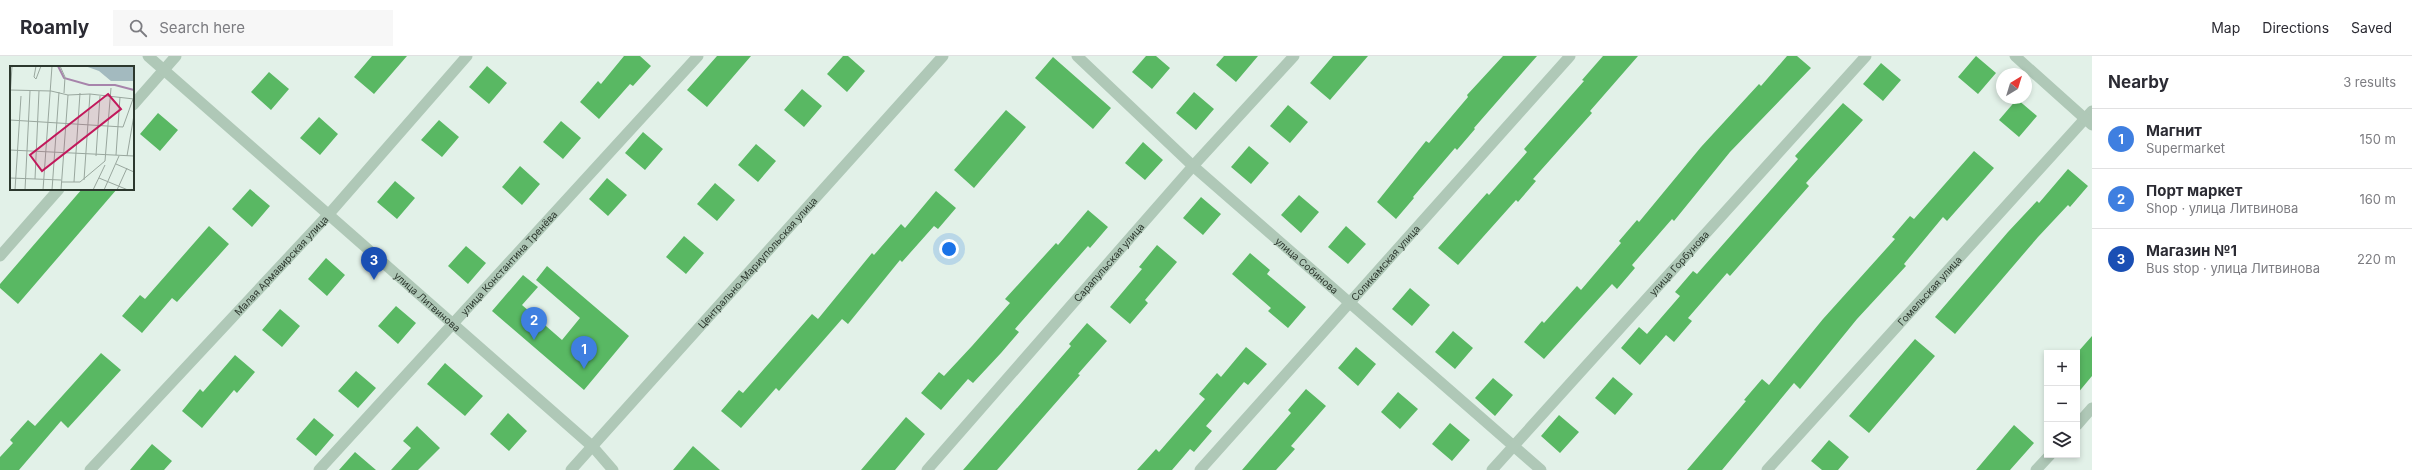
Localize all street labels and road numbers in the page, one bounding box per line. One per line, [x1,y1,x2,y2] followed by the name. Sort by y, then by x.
[695,194,820,331] street label: Центрально-Мариупольская улица
[458,208,560,317] street label: улица Константина Тренёва
[232,213,331,318] street label: Малая Армавирская улица
[1071,220,1146,304] street label: Сарапульская улица
[1348,222,1422,303] street label: Соликамская улица
[1647,228,1711,298] street label: улица Горбунова
[1273,235,1341,296] street label: улица Собинова
[1895,253,1964,328] street label: Гомельская улица
[392,269,463,334] street label: улица Литвинова

